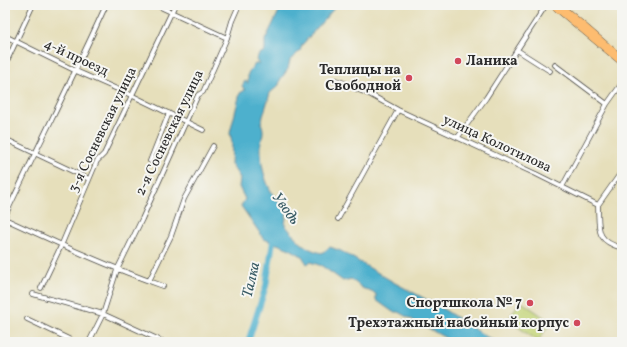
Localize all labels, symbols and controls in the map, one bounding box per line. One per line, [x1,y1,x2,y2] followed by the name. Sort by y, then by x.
[41,35,111,81] street label: 4-й проезд
[466,52,518,71] place label: Ланика
[453,56,463,66] marker: Ланика
[319,61,401,96] place label: Теплицы на Свободной
[64,64,142,196] street label: 3-я Сосневская улица
[131,67,209,199] street label: 2-я Сосневская улица
[404,73,414,83] marker: Теплицы на Свободной
[440,110,554,178] street label: улица Колотилова
[266,189,304,229] water label: Уводь
[238,260,266,300] water label: Талка
[407,294,522,313] place label: Спортшкола № 7
[525,298,535,308] marker: Спортшкола № 7
[348,314,569,333] place label: Трехэтажный набойный корпус
[572,318,582,328] marker: Трехэтажный набойный корпус

